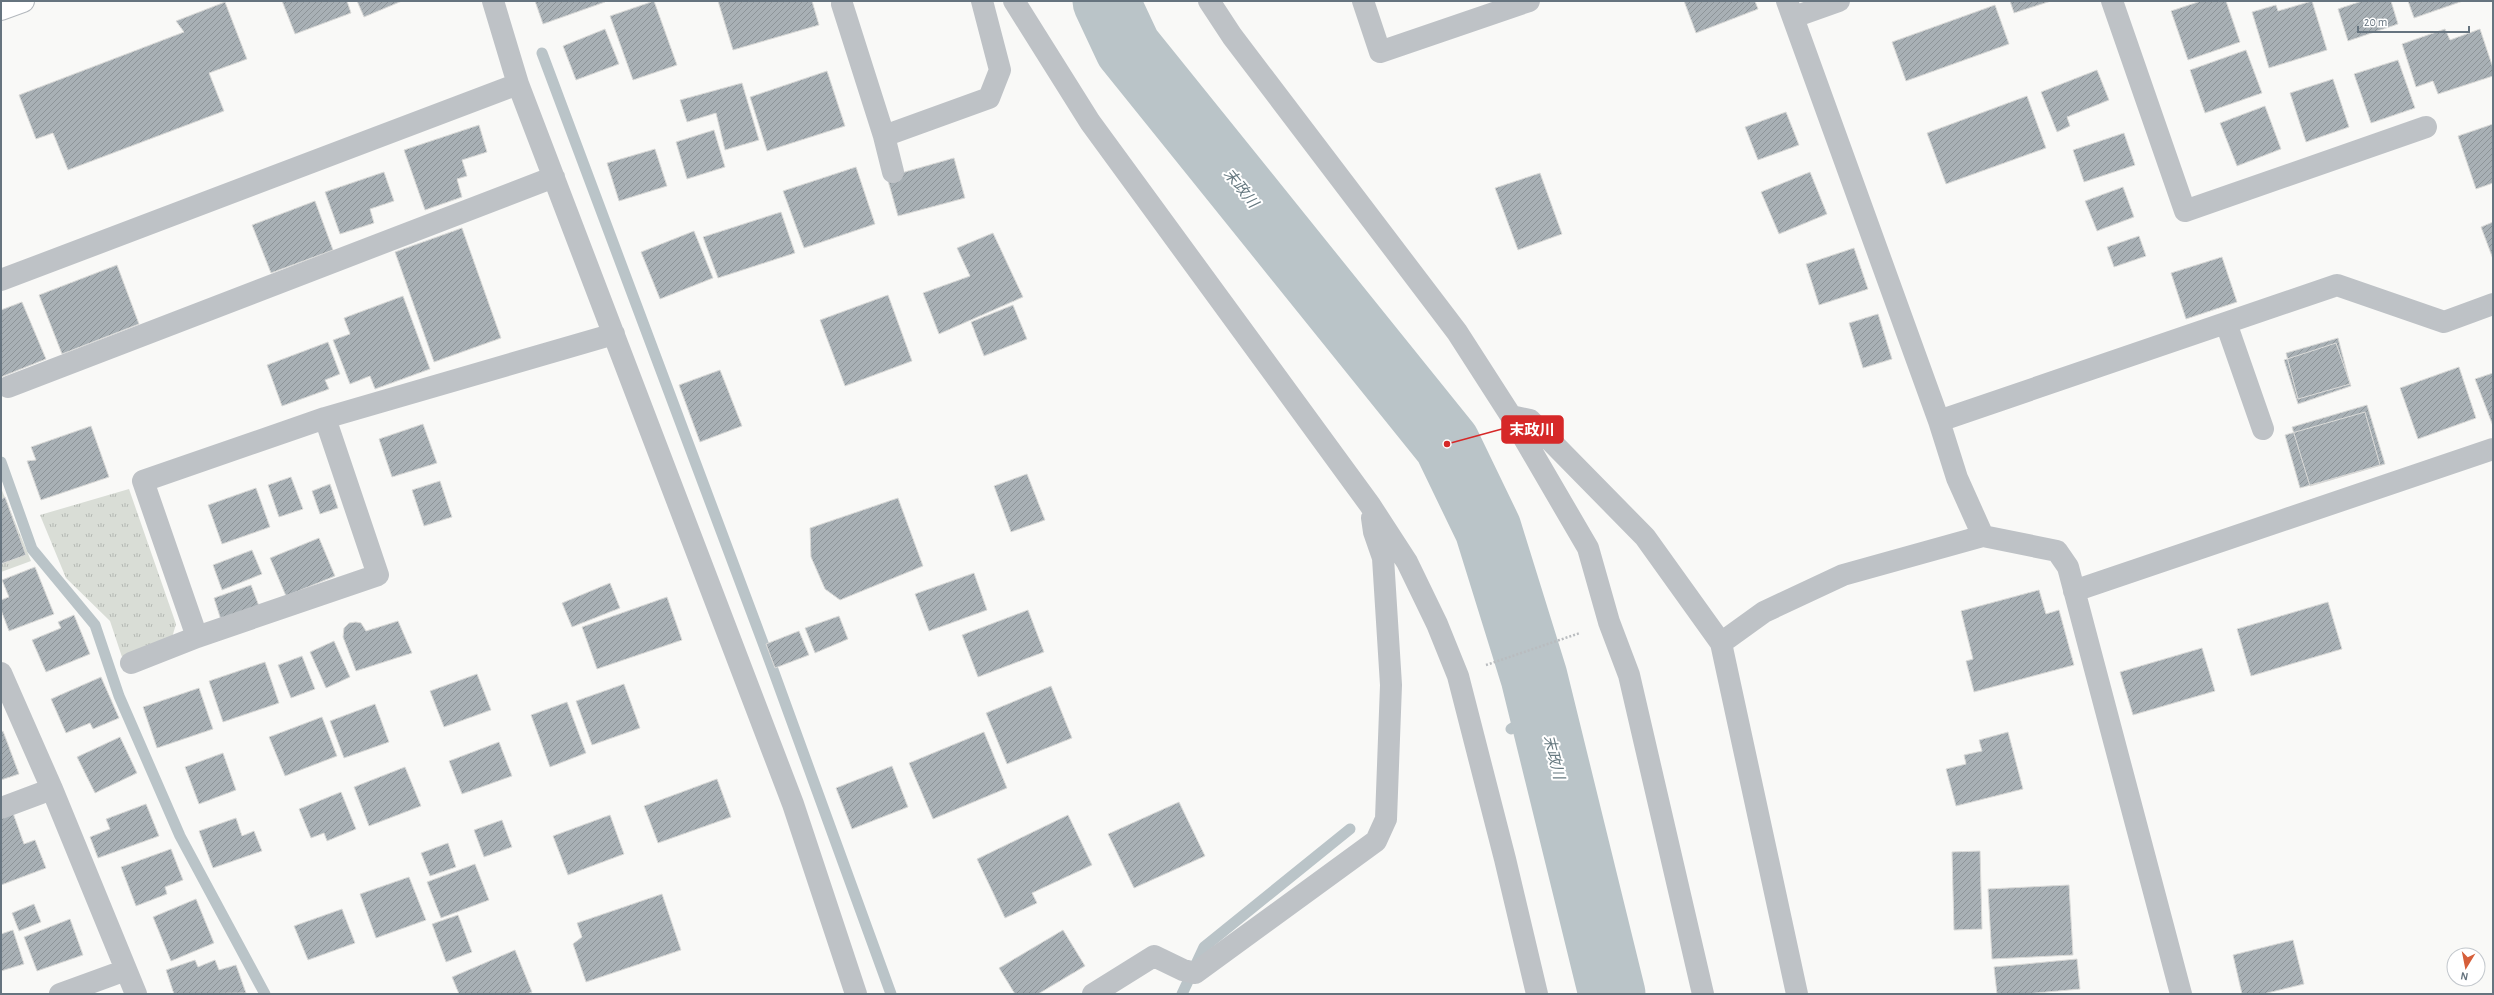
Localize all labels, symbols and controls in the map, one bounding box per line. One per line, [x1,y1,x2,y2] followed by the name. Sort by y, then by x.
[2358,8,2469,34] scale bar
[2364,16,2387,28] text: 20 m
[1221,165,1263,212] water label: 末政川
[1502,416,1563,443] callout: 末政川
[1509,422,1555,438] text: 末政川
[1541,733,1568,783] water label: 末政川
[2446,947,2486,987] north arrow
[2460,970,2469,982] text: N

